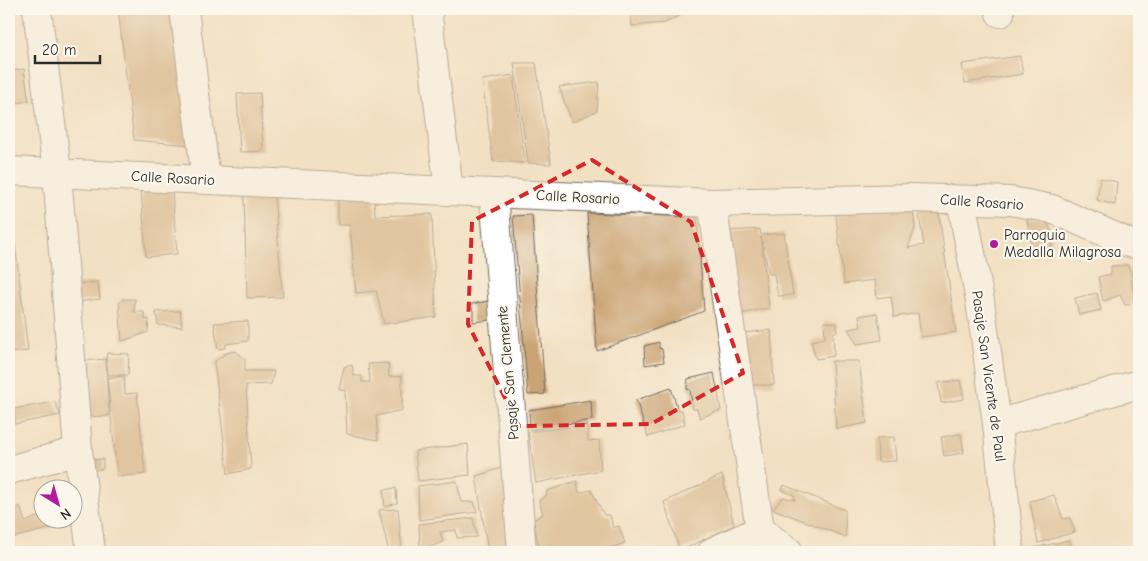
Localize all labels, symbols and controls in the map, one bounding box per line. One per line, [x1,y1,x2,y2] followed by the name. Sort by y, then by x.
[35,32,100,64] scale bar
[42,41,76,59] text: 20 m
[131,167,215,189] street label: Calle Rosario
[536,186,620,208] street label: Calle Rosario
[940,190,1025,214] street label: Calle Rosario
[1004,226,1122,261] place label: Parroquia Medalla Milagrosa
[988,238,1000,250] marker: Parroquia Medalla Milagrosa
[968,289,1010,463] street label: Pasaje San Vicente de Paul
[493,305,523,441] street label: Pasaje San Clemente
[32,478,82,528] north arrow
[57,504,74,524] text: N

